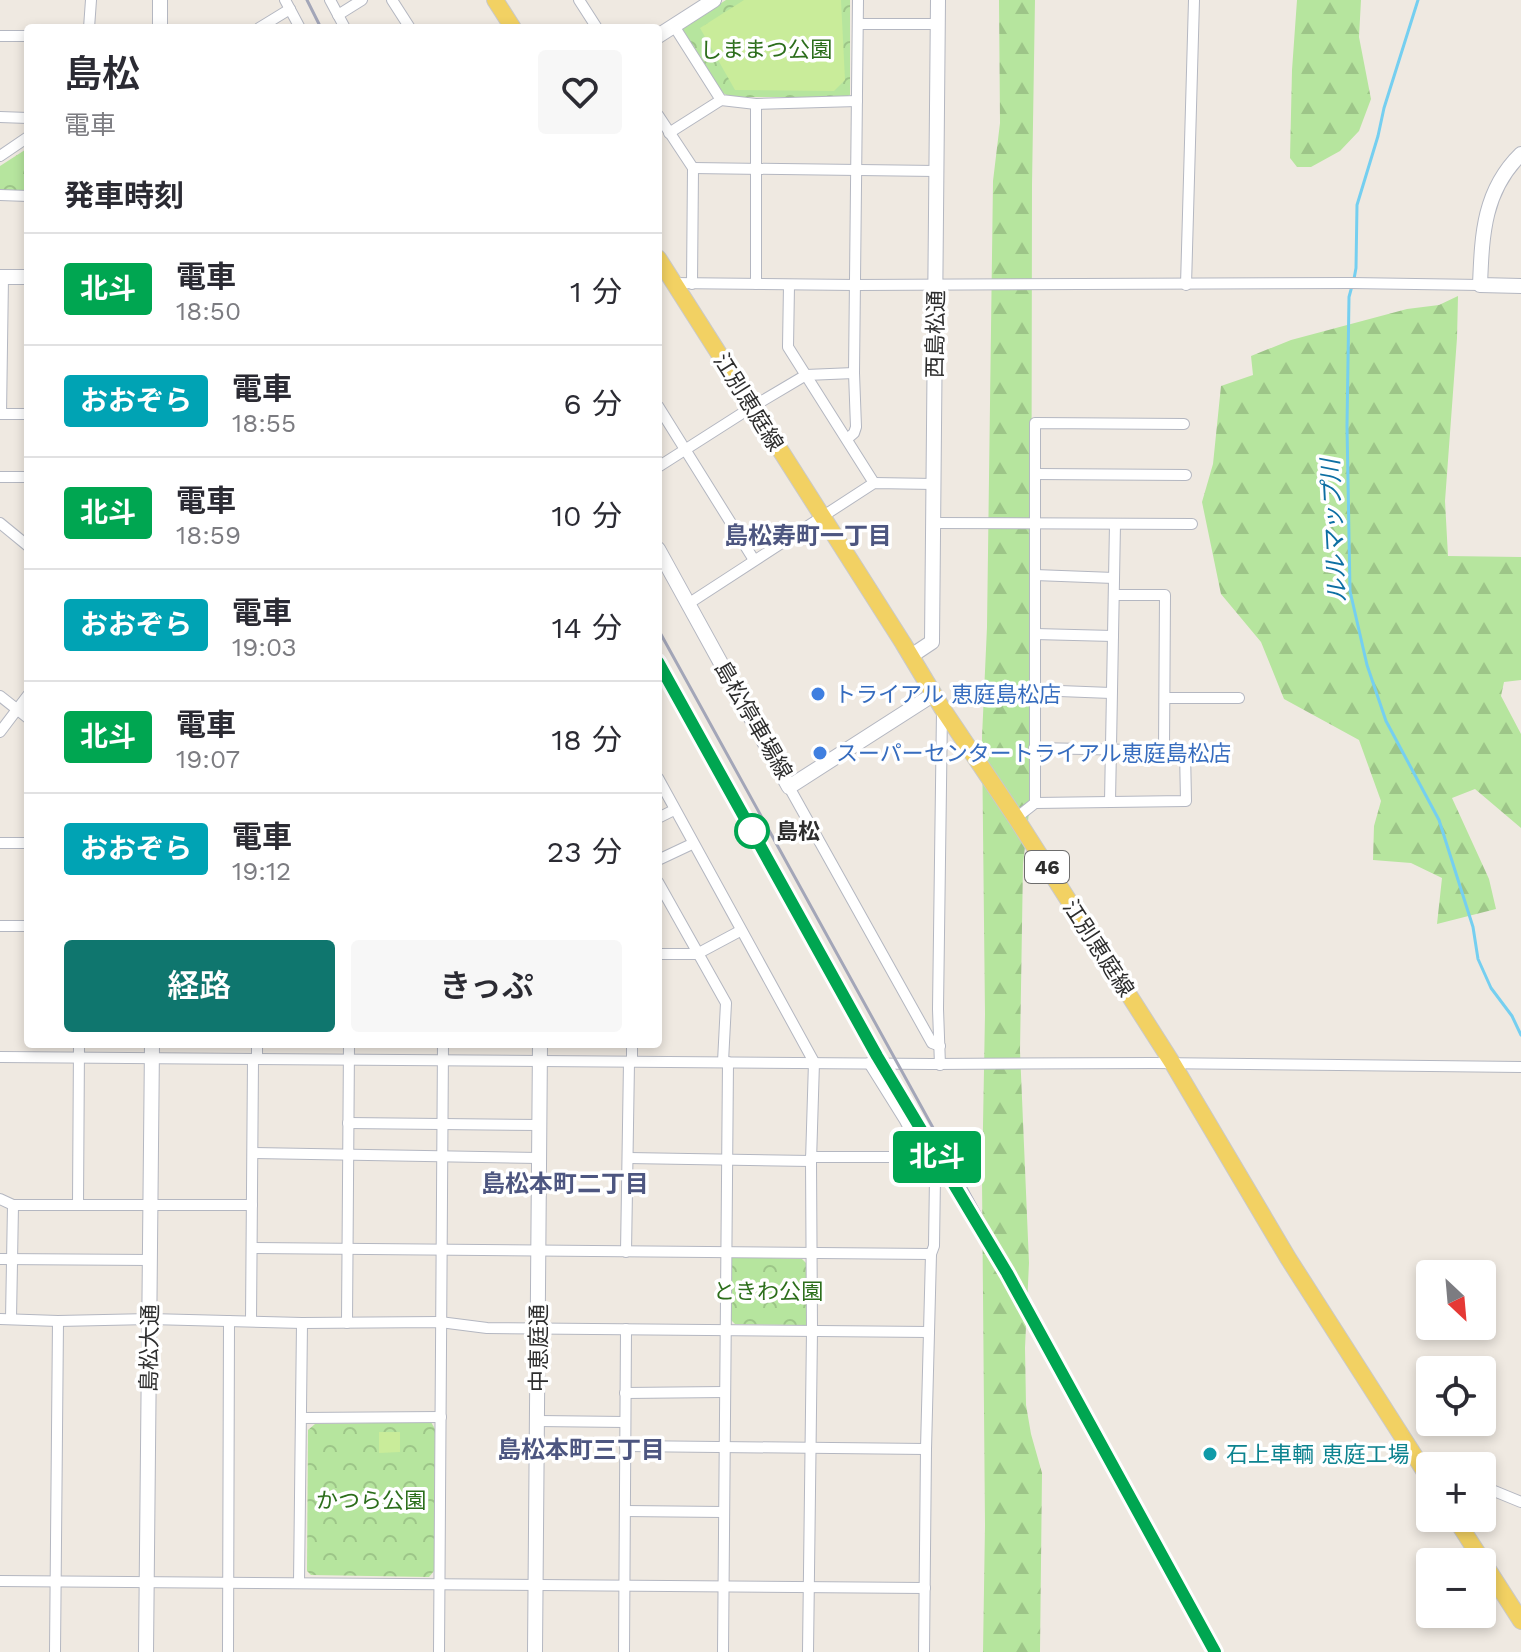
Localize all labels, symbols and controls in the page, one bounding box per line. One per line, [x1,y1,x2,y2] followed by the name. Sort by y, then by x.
[700,37,832,62] park label: しままつ公園
[538,50,622,134] button: heart
[64,52,140,96] text: 島松
[64,110,116,140] text: 電車
[64,178,184,213] text: 発車時刻
[176,259,236,294] text: 電車
[80,272,136,305] text: 北斗
[570,274,622,309] text: 1 分
[922,290,949,378] street label: 西島松通
[176,296,241,326] text: 18:50
[709,349,788,456] street label: 江別恵庭線
[232,371,292,406] text: 電車
[80,384,192,417] text: おおぞら
[564,386,622,421] text: 6 分
[232,408,296,438] text: 18:55
[1316,455,1352,604] water label: ルルマップ川
[176,483,236,518] text: 電車
[80,496,136,529] text: 北斗
[551,498,622,533] text: 10 分
[176,520,241,550] text: 18:59
[724,522,892,550] district label: 島松寿町一丁目
[232,595,292,630] text: 電車
[80,608,192,641] text: おおぞら
[552,610,622,645] text: 14 分
[232,632,297,662] text: 19:03
[710,657,797,784] street label: 島松停車場線
[834,682,1061,707] place label: トライアル 恵庭島松店
[809,685,827,703] marker: トライアル 恵庭島松店
[176,707,236,742] text: 電車
[80,720,136,753] text: 北斗
[552,722,622,757] text: 18 分
[836,741,1232,766] place label: スーパーセンタートライアル恵庭島松店
[176,744,240,774] text: 19:07
[811,744,829,762] marker: スーパーセンタートライアル恵庭島松店
[735,814,769,848] marker: 島松
[232,819,292,854] text: 電車
[776,819,820,844] place label: 島松
[80,832,192,865] text: おおぞら
[547,834,622,869] text: 23 分
[1025,851,1069,883] road number: 46
[232,856,291,886] text: 19:12
[1058,895,1139,1001] street label: 江別恵庭線
[64,940,335,1032] button: 経路
[351,940,622,1032] button: きっぷ
[901,1131,973,1183] line badge: 北斗
[909,1140,965,1173] text: 北斗
[481,1170,649,1198] district label: 島松本町二丁目
[1416,1260,1496,1340] north arrow
[1416,1260,1496,1628] map controls
[713,1279,823,1304] park label: ときわ公園
[136,1304,163,1392] street label: 島松大通
[526,1304,551,1392] street label: 中恵庭通
[1416,1356,1496,1436] button: locate
[497,1436,665,1464] district label: 島松本町三丁目
[1226,1442,1410,1467] place label: 石上車輌 恵庭工場
[1201,1445,1219,1463] marker: 石上車輌 恵庭工場
[1416,1452,1496,1532] button: +
[316,1488,426,1513] park label: かつら公園
[1416,1548,1496,1628] button: −

